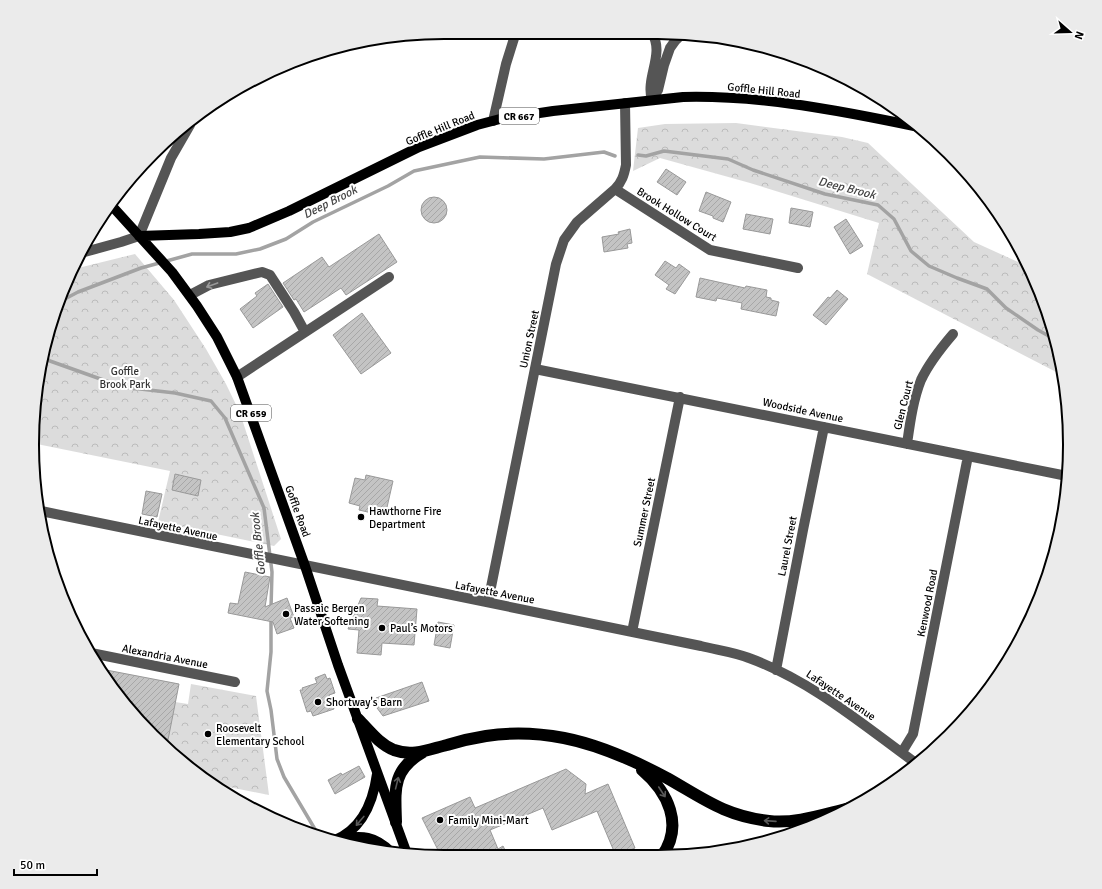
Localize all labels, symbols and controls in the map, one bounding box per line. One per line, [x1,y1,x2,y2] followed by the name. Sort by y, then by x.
[1050,12,1090,52] north arrow
[1072,29,1086,41] text: N
[727,80,801,101] street label: Goffle Hill Road
[499,108,539,124] road number: CR 667
[404,109,477,148] street label: Goffle Hill Road
[817,174,878,203] water label: Deep Brook
[301,182,361,222] water label: Deep Brook
[634,185,719,244] street label: Brook Hollow Court
[205,282,218,289] one-way arrow
[517,309,542,369] street label: Union Street
[100,365,151,391] park label: Goffle Brook Park
[891,379,916,431] street label: Glen Court
[761,396,844,425] street label: Woodside Avenue
[231,405,271,421] road number: CR 659
[631,476,658,548] street label: Summer Street
[282,483,313,539] street label: Goffle Road
[369,505,442,531] place label: Hawthorne Fire Department
[248,511,269,576] water label: Goffle Brook
[356,512,366,522] marker: Hawthorne Fire Department
[137,514,219,543] street label: Lafayette Avenue
[775,515,800,577] street label: Laurel Street
[915,568,940,638] street label: Kenwood Road
[454,578,536,607] street label: Lafayette Avenue
[294,602,369,628] place label: Passaic Bergen Water Softening
[281,609,291,619] marker: Passaic Bergen Water Softening
[390,622,453,635] place label: Paul’s Motors
[377,623,387,633] marker: Paul’s Motors
[121,642,209,671] street label: Alexandria Avenue
[804,667,878,723] street label: Lafayette Avenue
[326,696,402,709] place label: Shortway's Barn
[313,697,323,707] marker: Shortway's Barn
[216,722,304,748] place label: Roosevelt Elementary School
[203,729,213,739] marker: Roosevelt Elementary School
[394,777,402,790] one-way arrow
[658,786,666,797] one-way arrow
[448,814,529,827] place label: Family Mini-Mart
[435,815,445,825] marker: Family Mini-Mart
[355,816,364,827] one-way arrow
[764,817,777,824] one-way arrow
[14,851,97,877] scale bar
[20,858,45,873] text: 50 m

